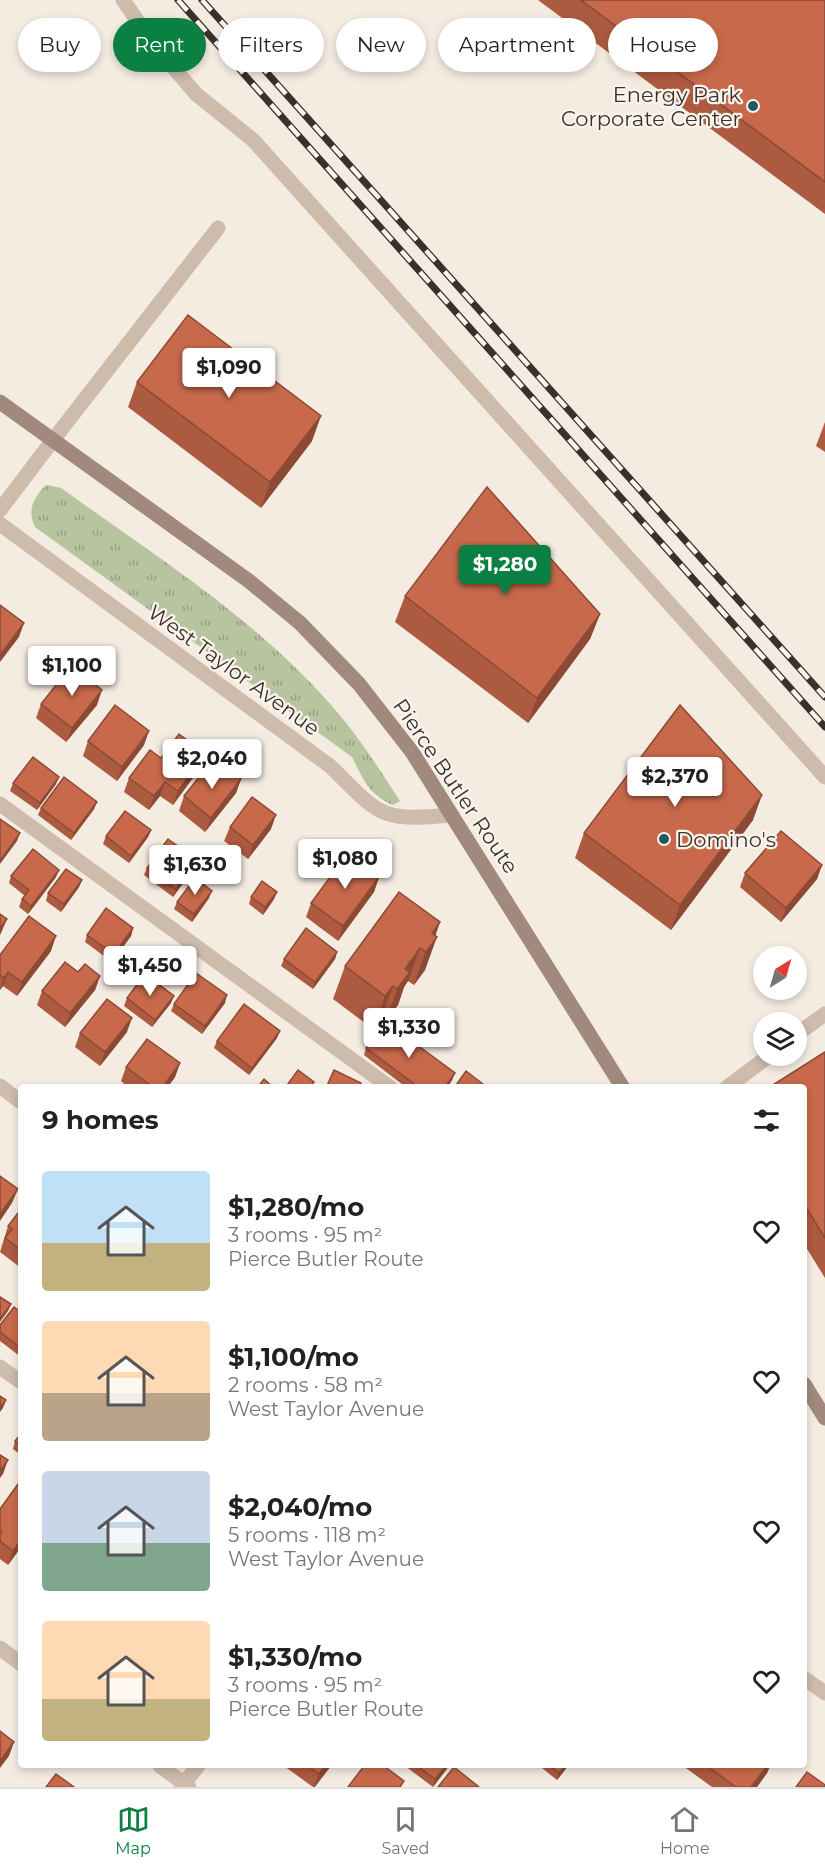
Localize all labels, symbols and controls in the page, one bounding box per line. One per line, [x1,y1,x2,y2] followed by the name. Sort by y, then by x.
[18,18,101,72] chip: Buy
[113,18,206,72] chip: Rent
[218,18,324,72] chip: Filters
[336,18,426,72] chip: New
[438,18,596,72] chip: Apartment
[608,18,718,72] chip: House
[561,82,741,131] place label: Energy Park Corporate Center
[746,99,760,113] marker: Energy Park Corporate Center
[180,348,278,399] pin: $1,090
[196,355,262,379] text: $1,090
[456,545,554,596] pin: $1,280
[473,552,537,576] text: $1,280
[143,599,325,741] street label: West Taylor Avenue
[23,646,121,697] pin: $1,100
[42,653,102,677] text: $1,100
[388,694,524,878] street label: Pierce Butler Route
[163,739,261,790] pin: $2,040
[177,746,247,770] text: $2,040
[626,757,724,808] pin: $2,370
[641,764,709,788] text: $2,370
[676,827,776,852] place label: Domino's
[657,832,671,846] marker: Domino's
[296,839,394,890] pin: $1,080
[146,845,244,896] pin: $1,630
[312,846,378,870] text: $1,080
[163,852,227,876] text: $1,630
[101,946,199,997] pin: $1,450
[753,946,807,1000] north arrow
[753,946,807,1066] map controls
[118,953,182,977] text: $1,450
[360,1008,458,1059] pin: $1,330
[753,1012,807,1066] button: layers
[378,1015,441,1039] text: $1,330
[42,1104,159,1136] text: 9 homes
[750,1104,783,1137] icon: filters
[228,1191,364,1223] text: $1,280/mo
[90,1195,162,1267] icon: home
[750,1215,783,1248] icon: heart
[228,1223,382,1247] text: 3 rooms · 95 m²
[228,1247,424,1271] text: Pierce Butler Route
[228,1341,359,1373] text: $1,100/mo
[90,1345,162,1417] icon: home
[750,1365,783,1398] icon: heart
[228,1373,383,1397] text: 2 rooms · 58 m²
[228,1397,424,1421] text: West Taylor Avenue
[228,1491,372,1523] text: $2,040/mo
[90,1495,162,1567] icon: home
[750,1515,783,1548] icon: heart
[228,1523,386,1547] text: 5 rooms · 118 m²
[228,1547,424,1571] text: West Taylor Avenue
[228,1641,362,1673] text: $1,330/mo
[90,1645,162,1717] icon: home
[750,1665,783,1698] icon: heart
[228,1673,382,1697] text: 3 rooms · 95 m²
[228,1697,424,1721] text: Pierce Butler Route
[115,1803,151,1858] tab: Map
[381,1803,429,1858] tab: Saved
[660,1803,710,1858] tab: Home

